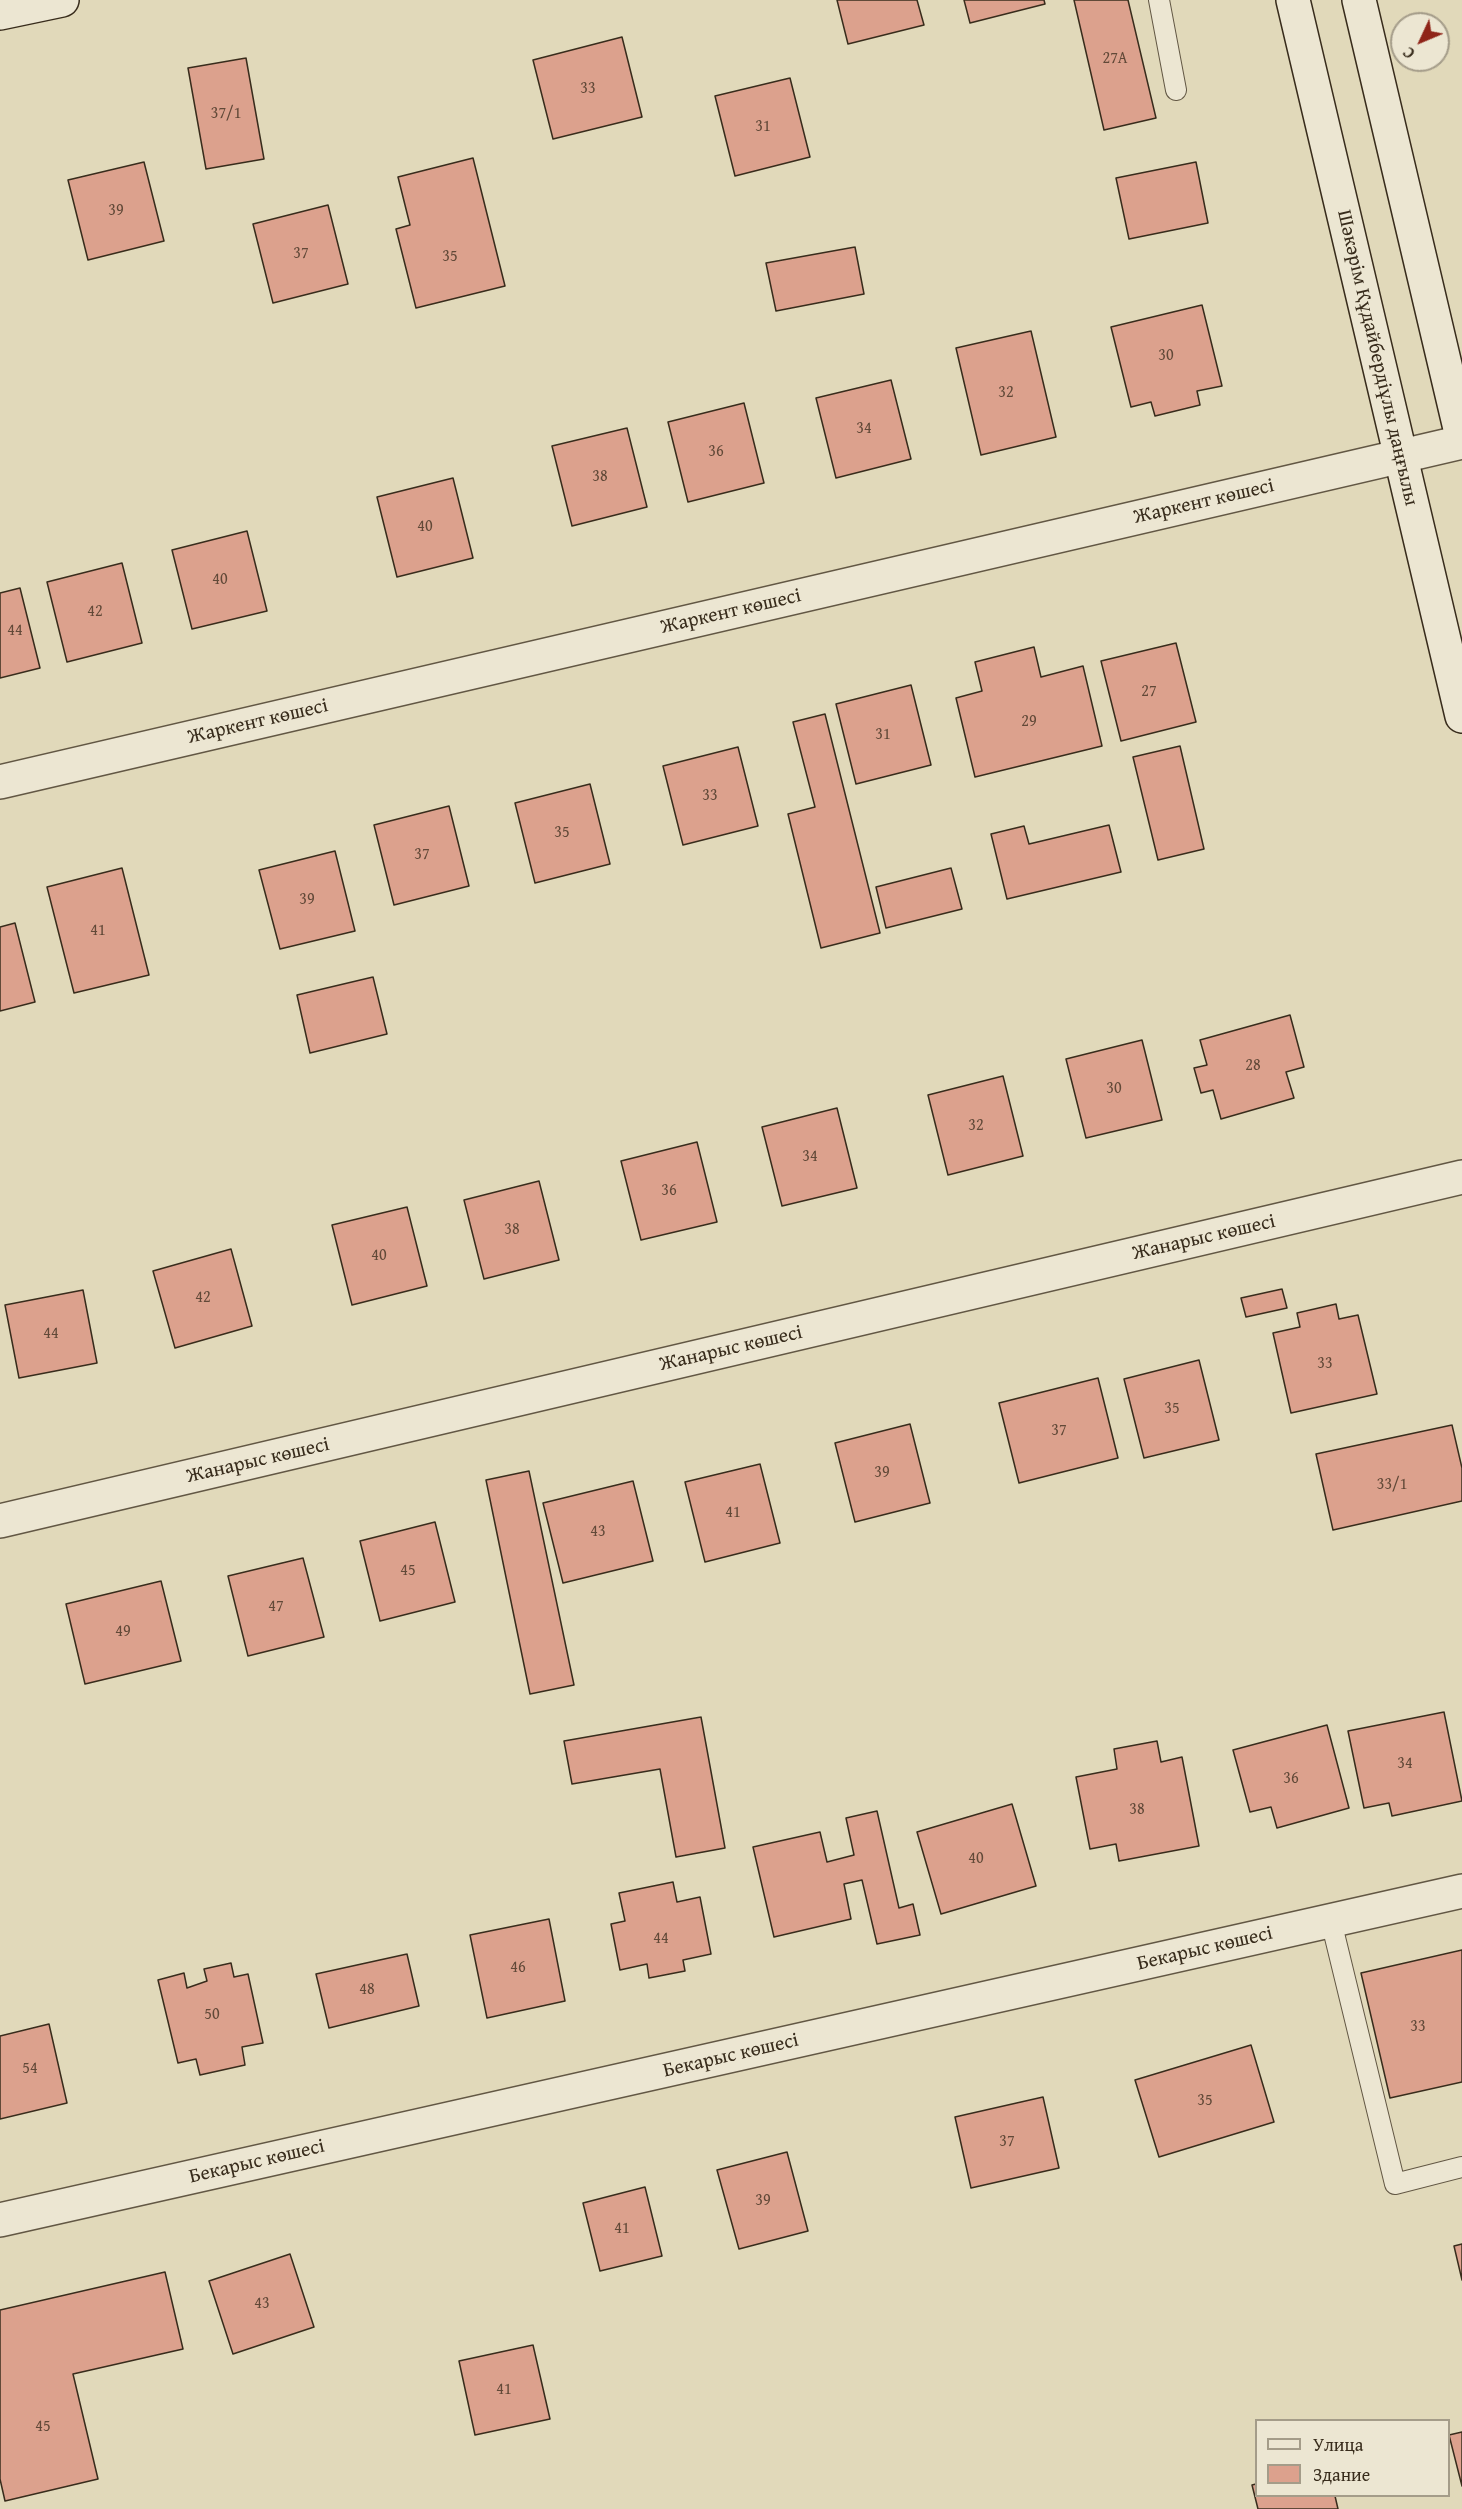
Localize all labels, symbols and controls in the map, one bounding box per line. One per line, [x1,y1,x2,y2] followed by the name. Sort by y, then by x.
[1390,12,1450,72] north arrow
[1397,42,1420,65] text: С
[1102,49,1128,69] house number: 27А
[580,79,596,99] house number: 33
[211,104,241,124] house number: 37/1
[755,117,771,137] house number: 31
[108,201,124,221] house number: 39
[1331,208,1423,508] street label: Шәкәрім Құдайбердіұлы даңғылы
[293,244,309,264] house number: 37
[442,247,458,267] house number: 35
[1158,346,1174,366] house number: 30
[998,383,1014,403] house number: 32
[856,419,872,439] house number: 34
[708,442,724,462] house number: 36
[592,467,608,487] house number: 38
[1132,474,1276,530] street label: Жаркент көшесі
[417,517,433,537] house number: 40
[212,570,228,590] house number: 40
[659,584,803,640] street label: Жаркент көшесі
[87,602,103,622] house number: 42
[7,621,23,641] house number: 44
[1141,682,1157,702] house number: 27
[186,694,330,750] street label: Жаркент көшесі
[1021,712,1037,732] house number: 29
[875,725,891,745] house number: 31
[702,786,718,806] house number: 33
[554,823,570,843] house number: 35
[414,845,430,865] house number: 37
[299,890,315,910] house number: 39
[90,921,106,941] house number: 41
[1245,1056,1261,1076] house number: 28
[1106,1079,1122,1099] house number: 30
[968,1116,984,1136] house number: 32
[802,1147,818,1167] house number: 34
[661,1181,677,1201] house number: 36
[1130,1210,1278,1266] street label: Жанарыс көшесі
[504,1220,520,1240] house number: 38
[371,1246,387,1266] house number: 40
[195,1288,211,1308] house number: 42
[657,1321,805,1377] street label: Жанарыс көшесі
[43,1324,59,1344] house number: 44
[1317,1354,1333,1374] house number: 33
[1164,1399,1180,1419] house number: 35
[1051,1421,1067,1441] house number: 37
[184,1433,332,1489] street label: Жанарыс көшесі
[874,1463,890,1483] house number: 39
[1377,1475,1407,1495] house number: 33/1
[725,1503,741,1523] house number: 41
[590,1522,606,1542] house number: 43
[400,1561,416,1581] house number: 45
[268,1597,284,1617] house number: 47
[115,1622,131,1642] house number: 49
[1397,1754,1413,1774] house number: 34
[1283,1769,1299,1789] house number: 36
[1129,1800,1145,1820] house number: 38
[968,1849,984,1869] house number: 40
[1135,1922,1275,1976] street label: Бекарыс көшесі
[653,1929,669,1949] house number: 44
[510,1958,526,1978] house number: 46
[359,1980,375,2000] house number: 48
[204,2005,220,2025] house number: 50
[1410,2017,1426,2037] house number: 33
[661,2029,801,2083] street label: Бекарыс көшесі
[22,2059,38,2079] house number: 54
[1197,2091,1213,2111] house number: 35
[999,2132,1015,2152] house number: 37
[187,2135,327,2189] street label: Бекарыс көшесі
[755,2191,771,2211] house number: 39
[614,2219,630,2239] house number: 41
[254,2294,270,2314] house number: 43
[496,2380,512,2400] house number: 41
[35,2417,51,2437] house number: 45
[1255,2419,1450,2497] legend
[1313,2431,1363,2458] text: Улица
[1313,2461,1370,2488] text: Здание

